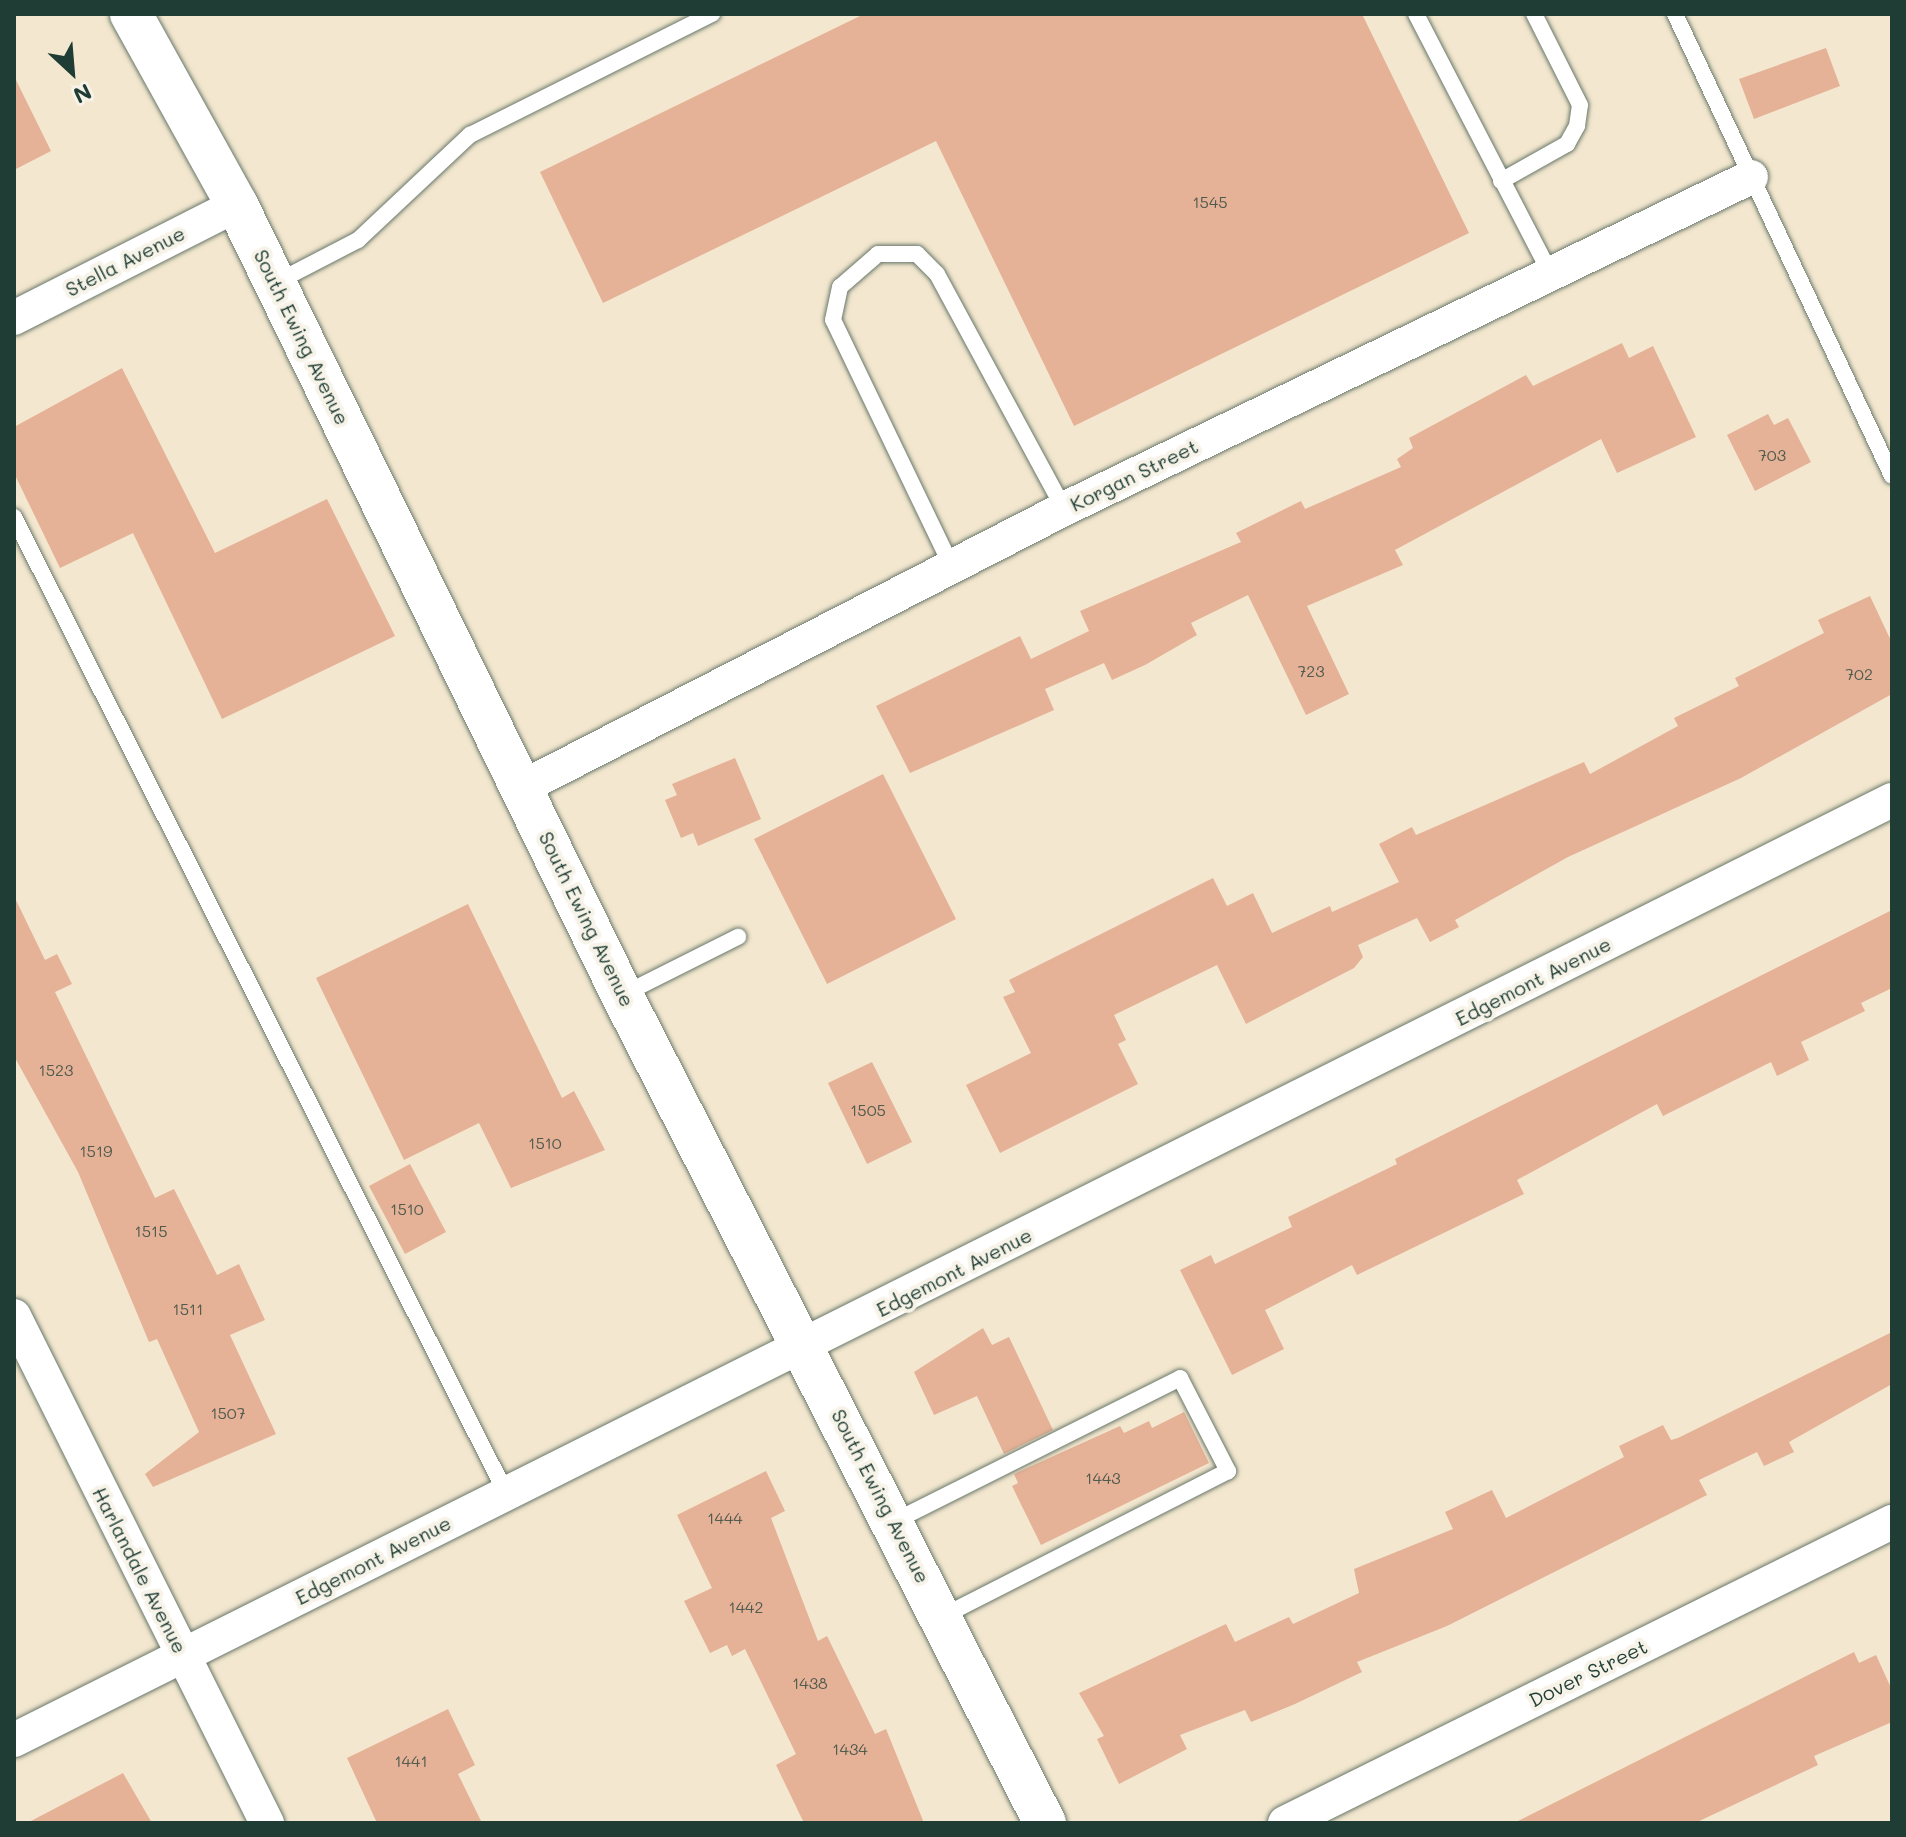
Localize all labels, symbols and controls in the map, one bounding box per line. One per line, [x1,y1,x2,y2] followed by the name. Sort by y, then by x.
[32,32,112,112] north arrow
[69,77,97,111] text: N
[1192,192,1228,212] house number: 1545
[61,221,189,301] street label: Stella Avenue
[249,245,355,429] street label: South Ewing Avenue
[1066,434,1202,516] street label: Korgan Street
[1758,445,1786,465] house number: 703
[1297,661,1325,681] house number: 723
[1845,664,1873,684] house number: 702
[534,827,640,1011] street label: South Ewing Avenue
[1451,931,1615,1031] street label: Edgemont Avenue
[39,1060,73,1080] house number: 1523
[850,1100,886,1120] house number: 1505
[528,1133,562,1153] house number: 1510
[79,1141,113,1161] house number: 1519
[390,1199,424,1219] house number: 1510
[135,1221,167,1241] house number: 1515
[872,1222,1036,1322] street label: Edgemont Avenue
[173,1299,203,1319] house number: 1511
[210,1403,246,1423] house number: 1507
[827,1405,935,1587] street label: South Ewing Avenue
[1085,1468,1121,1488] house number: 1443
[88,1483,192,1657] street label: Harlandale Avenue
[707,1508,743,1528] house number: 1444
[291,1510,455,1610] street label: Edgemont Avenue
[729,1597,763,1617] house number: 1442
[1525,1634,1651,1712] street label: Dover Street
[792,1673,828,1693] house number: 1438
[832,1739,868,1759] house number: 1434
[394,1751,428,1771] house number: 1441

